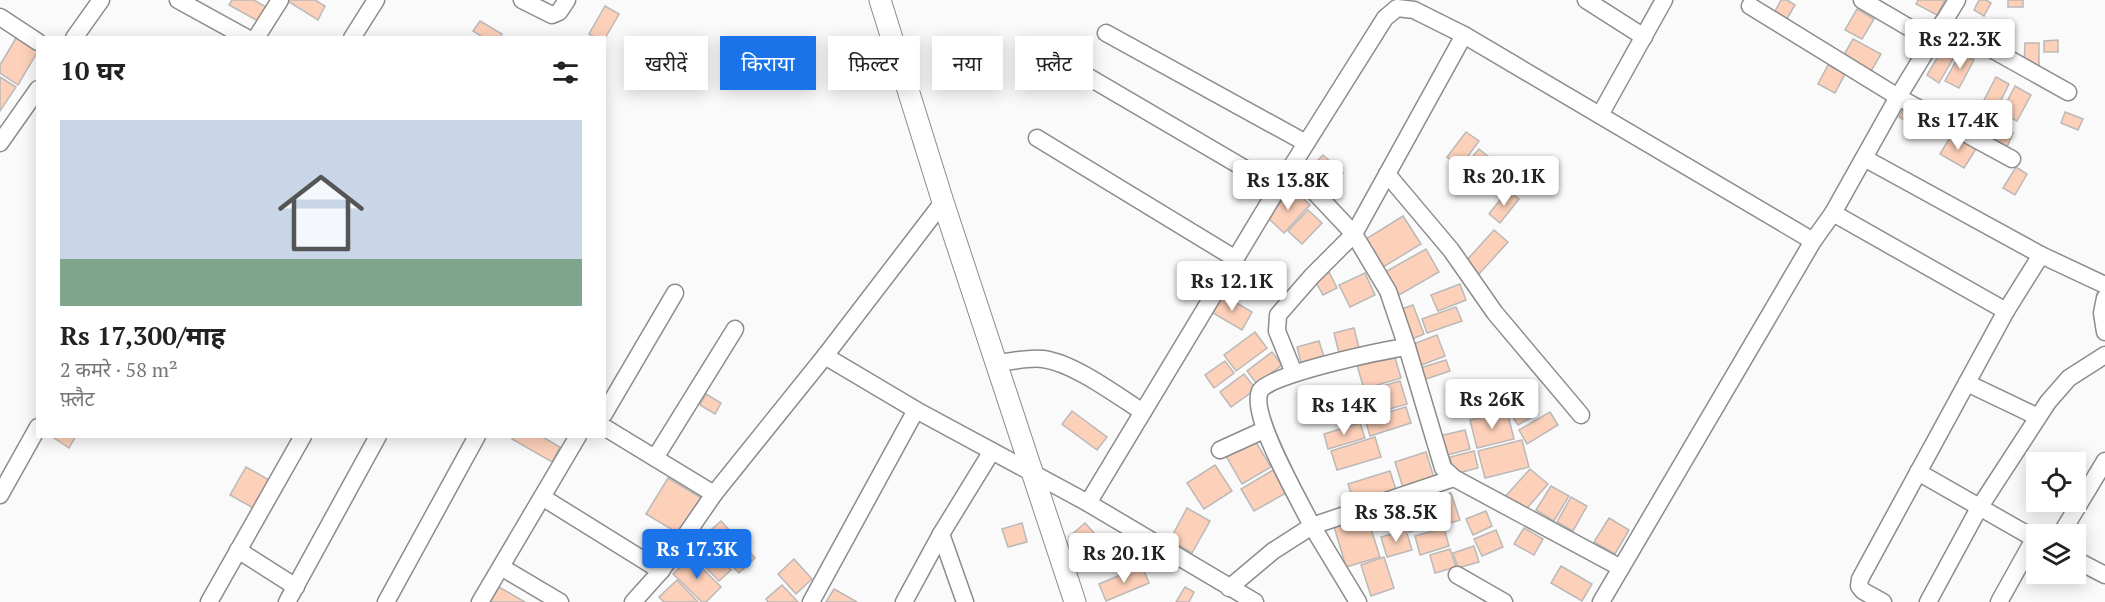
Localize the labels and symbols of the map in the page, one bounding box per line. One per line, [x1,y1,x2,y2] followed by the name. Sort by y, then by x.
[1898,19,2022,70] pin: Rs 22.3K
[1896,100,2020,151] pin: Rs 17.4K
[1442,156,1566,207] pin: Rs 20.1K
[1226,160,1350,211] pin: Rs 13.8K
[1170,261,1294,312] pin: Rs 12.1K
[1443,379,1541,430] pin: Rs 26K
[1295,385,1393,436] pin: Rs 14K
[1334,492,1458,543] pin: Rs 38.5K
[635,529,759,580] pin: Rs 17.3K
[1062,533,1186,584] pin: Rs 20.1K

